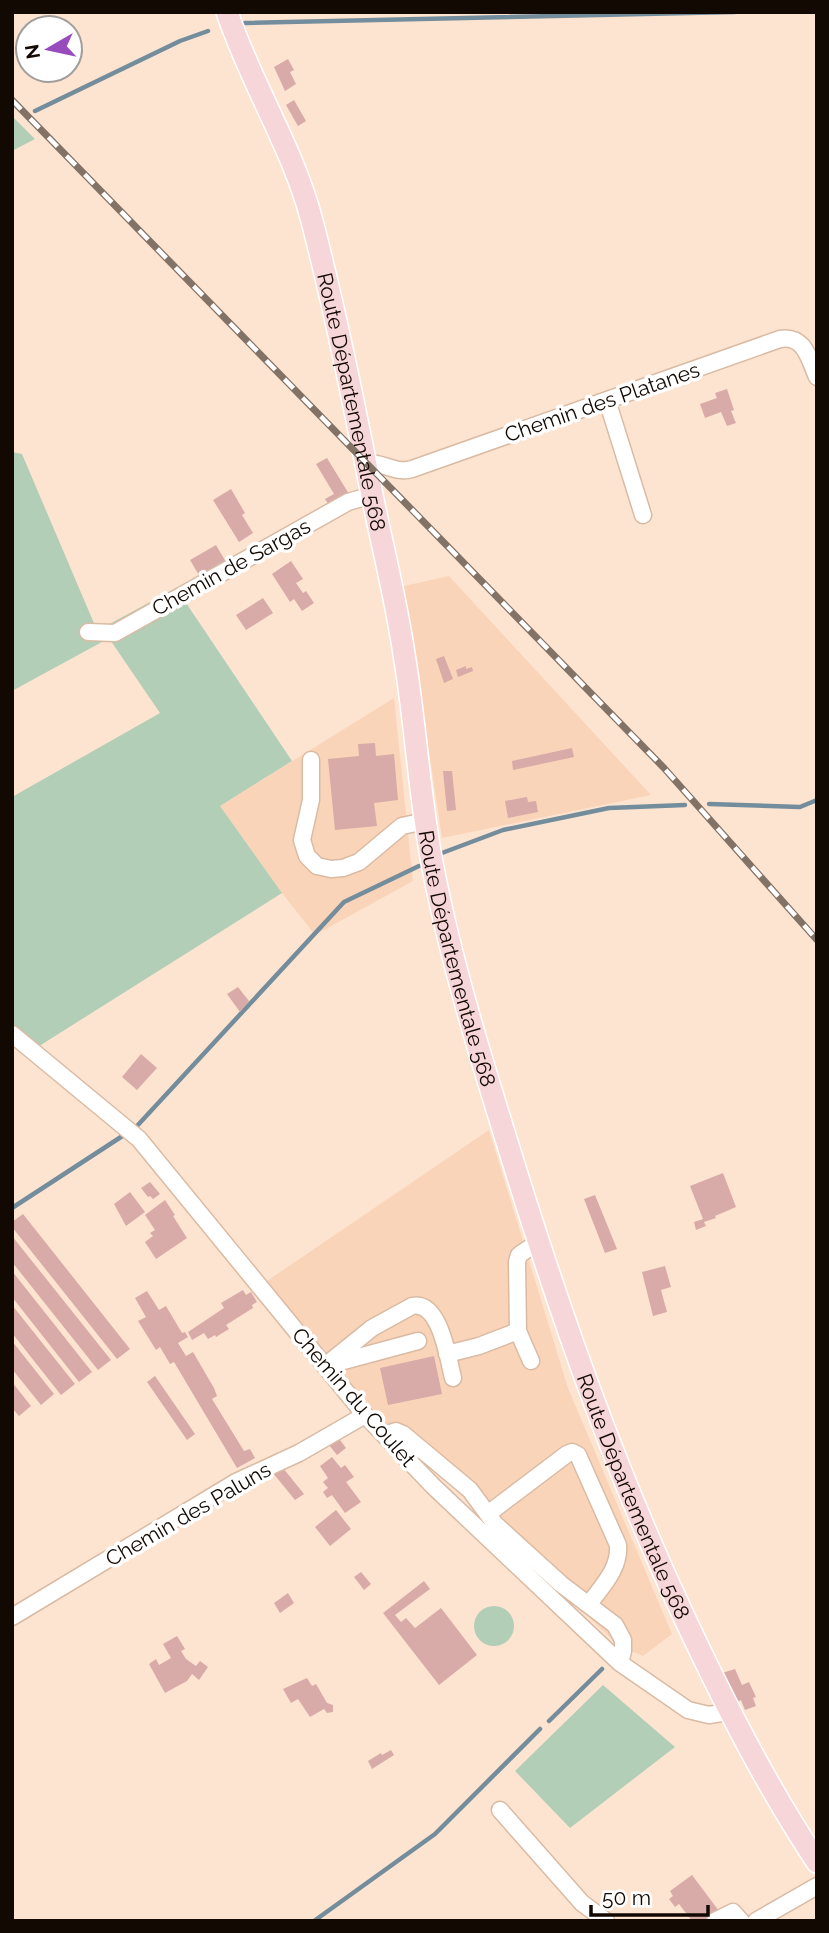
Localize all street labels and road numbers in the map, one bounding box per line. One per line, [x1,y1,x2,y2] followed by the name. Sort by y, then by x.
[313,270,392,533] street label: Route Départementale 568
[501,357,703,447] street label: Chemin des Platanes
[148,513,314,621] street label: Chemin de Sargas
[414,828,502,1089] street label: Route Départementale 568
[287,1322,421,1472] street label: Chemin du Coulet
[572,1370,696,1623] street label: Route Départementale 568
[101,1457,275,1571] street label: Chemin des Paluns

